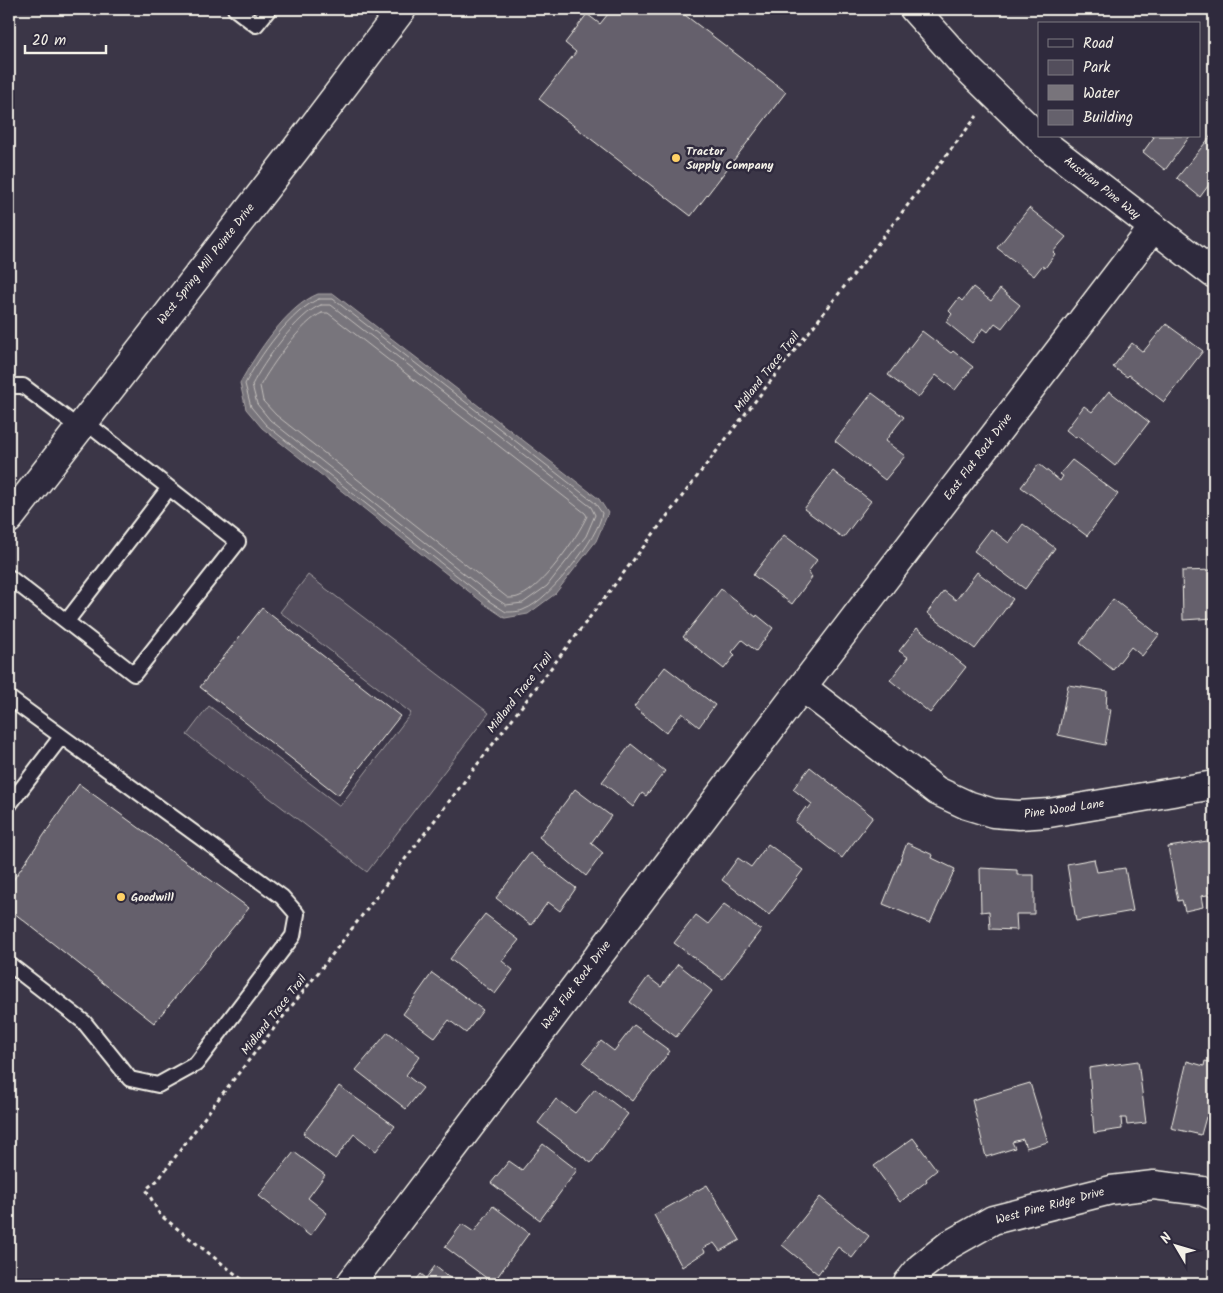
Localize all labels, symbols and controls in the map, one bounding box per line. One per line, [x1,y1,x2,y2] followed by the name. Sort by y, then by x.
[25,22,106,54] scale bar
[1038,22,1200,138] legend
[32,29,66,53] text: 20 m
[1083,32,1114,56] text: Road
[1083,56,1111,80] text: Park
[1083,82,1120,106] text: Water
[1083,106,1133,130] text: Building
[686,142,774,175] place label: Tractor Supply Company
[670,152,682,164] marker: Tractor Supply Company
[1059,152,1145,224] street label: Austrian Pine Way
[153,199,260,329] street label: West Spring Mill Pointe Drive
[730,328,805,416] street label: Midland Trace Trail
[939,409,1017,505] street label: East Flat Rock Drive
[483,649,558,737] street label: Midland Trace Trail
[1023,794,1106,824] street label: Pine Wood Lane
[131,888,174,907] place label: Goodwill
[115,891,127,903] marker: Goodwill
[536,936,616,1033] street label: West Flat Rock Drive
[237,971,312,1059] street label: Midland Trace Trail
[993,1182,1107,1230] street label: West Pine Ridge Drive
[1150,1220,1200,1270] north arrow
[1155,1228,1178,1249] text: N

